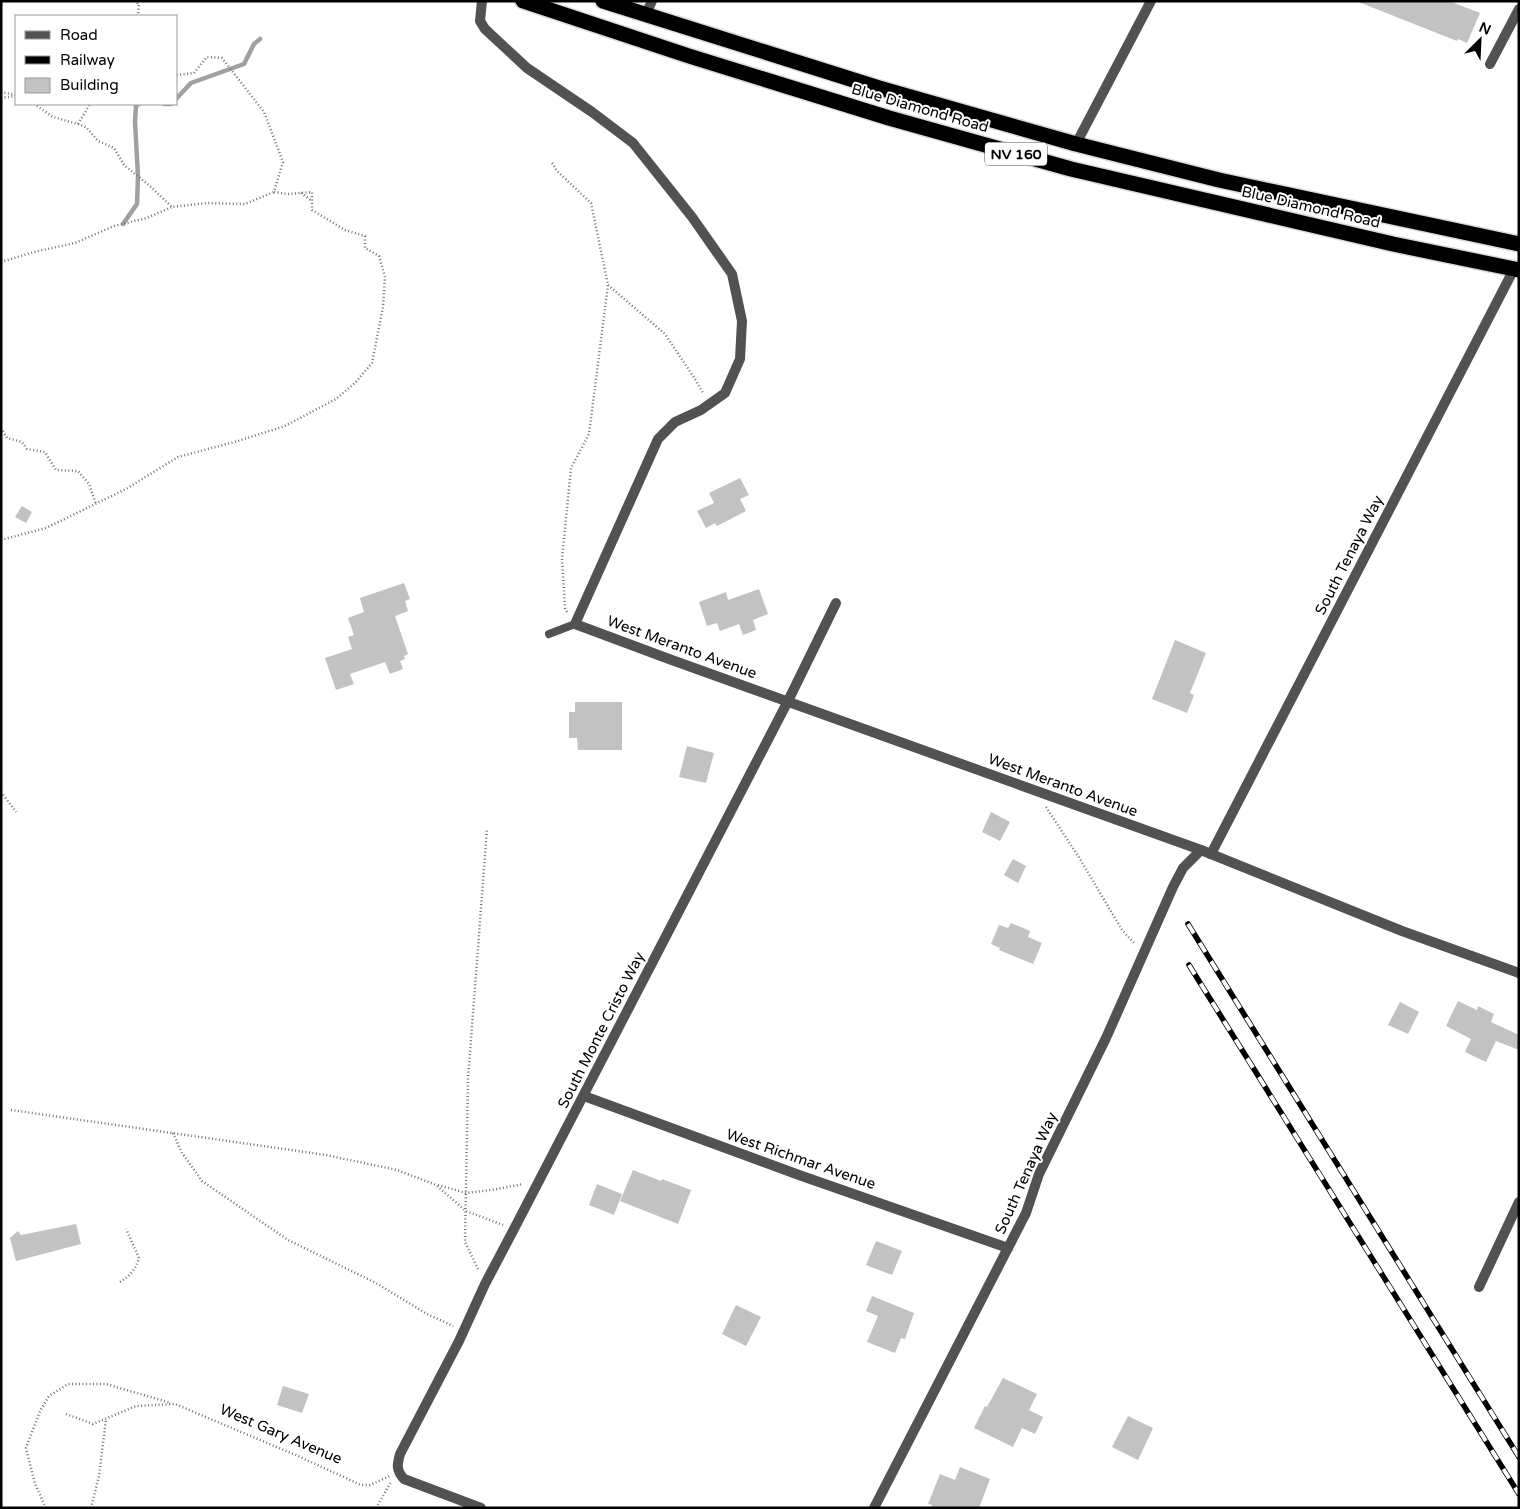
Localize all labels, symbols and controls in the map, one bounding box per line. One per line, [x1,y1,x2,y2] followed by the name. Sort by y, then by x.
[15,15,178,105] legend
[1455,15,1505,65] north arrow
[1476,19,1494,39] text: N
[60,26,98,44] text: Road
[60,51,115,69] text: Railway
[60,76,119,94] text: Building
[849,80,991,136] street label: Blue Diamond Road
[985,142,1047,166] road number: NV 160
[1240,182,1382,232] street label: Blue Diamond Road
[1311,492,1387,618] street label: South Tenaya Way
[605,612,759,682] street label: West Meranto Avenue
[986,750,1140,820] street label: West Meranto Avenue
[554,949,648,1111] street label: South Monte Cristo Way
[991,1109,1061,1237] street label: South Tenaya Way
[724,1125,878,1193] street label: West Richmar Avenue
[217,1400,345,1468] street label: West Gary Avenue

